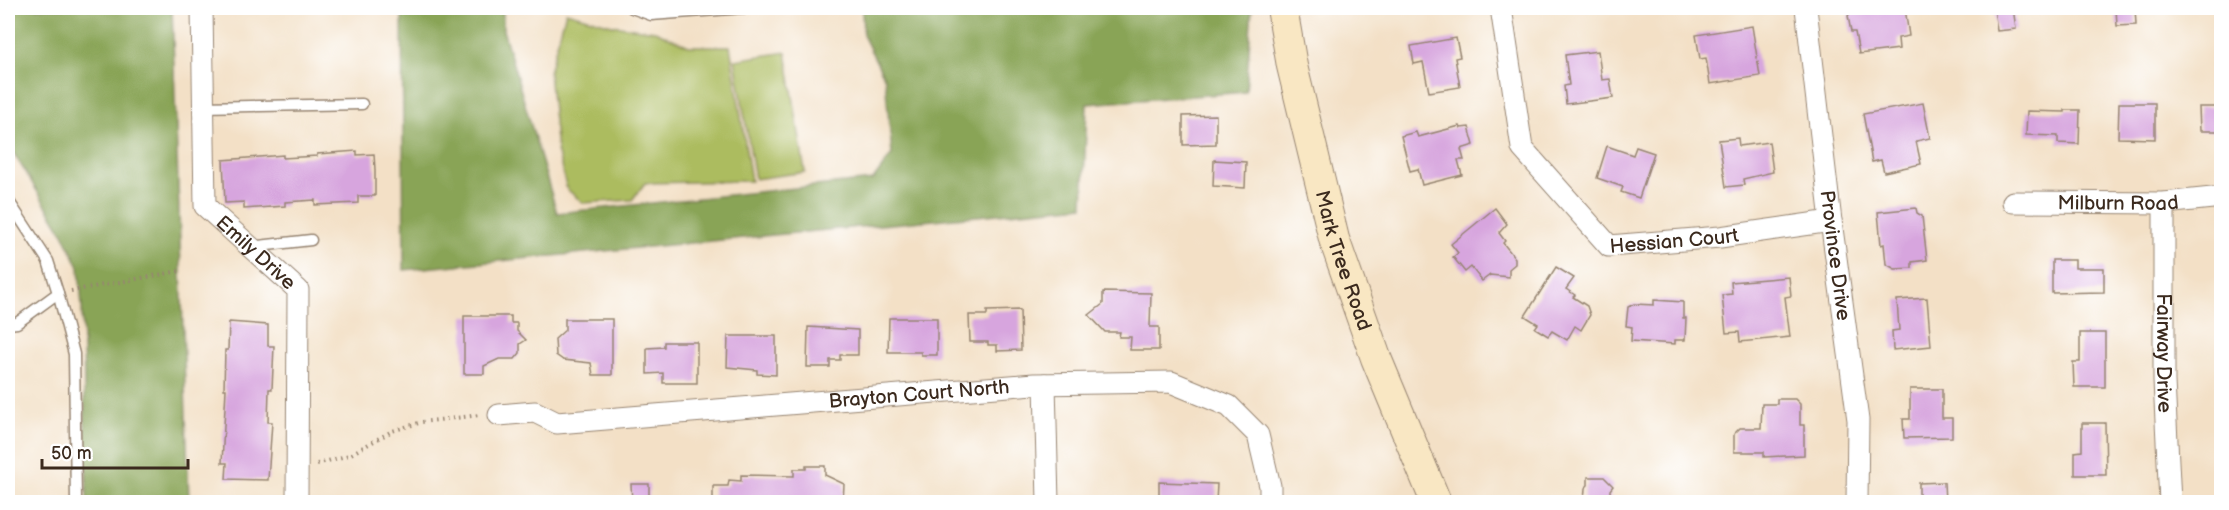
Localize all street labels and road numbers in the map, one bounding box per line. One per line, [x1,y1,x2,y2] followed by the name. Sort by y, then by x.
[1310,188,1376,334] street label: Mark Tree Road
[1814,189,1855,322] street label: Province Drive
[2057,191,2180,216] street label: Milburn Road
[211,211,300,295] street label: Emily Drive
[1609,223,1740,259] street label: Hessian Court
[2151,293,2177,413] street label: Fairway Drive
[828,375,1010,414] street label: Brayton Court North

